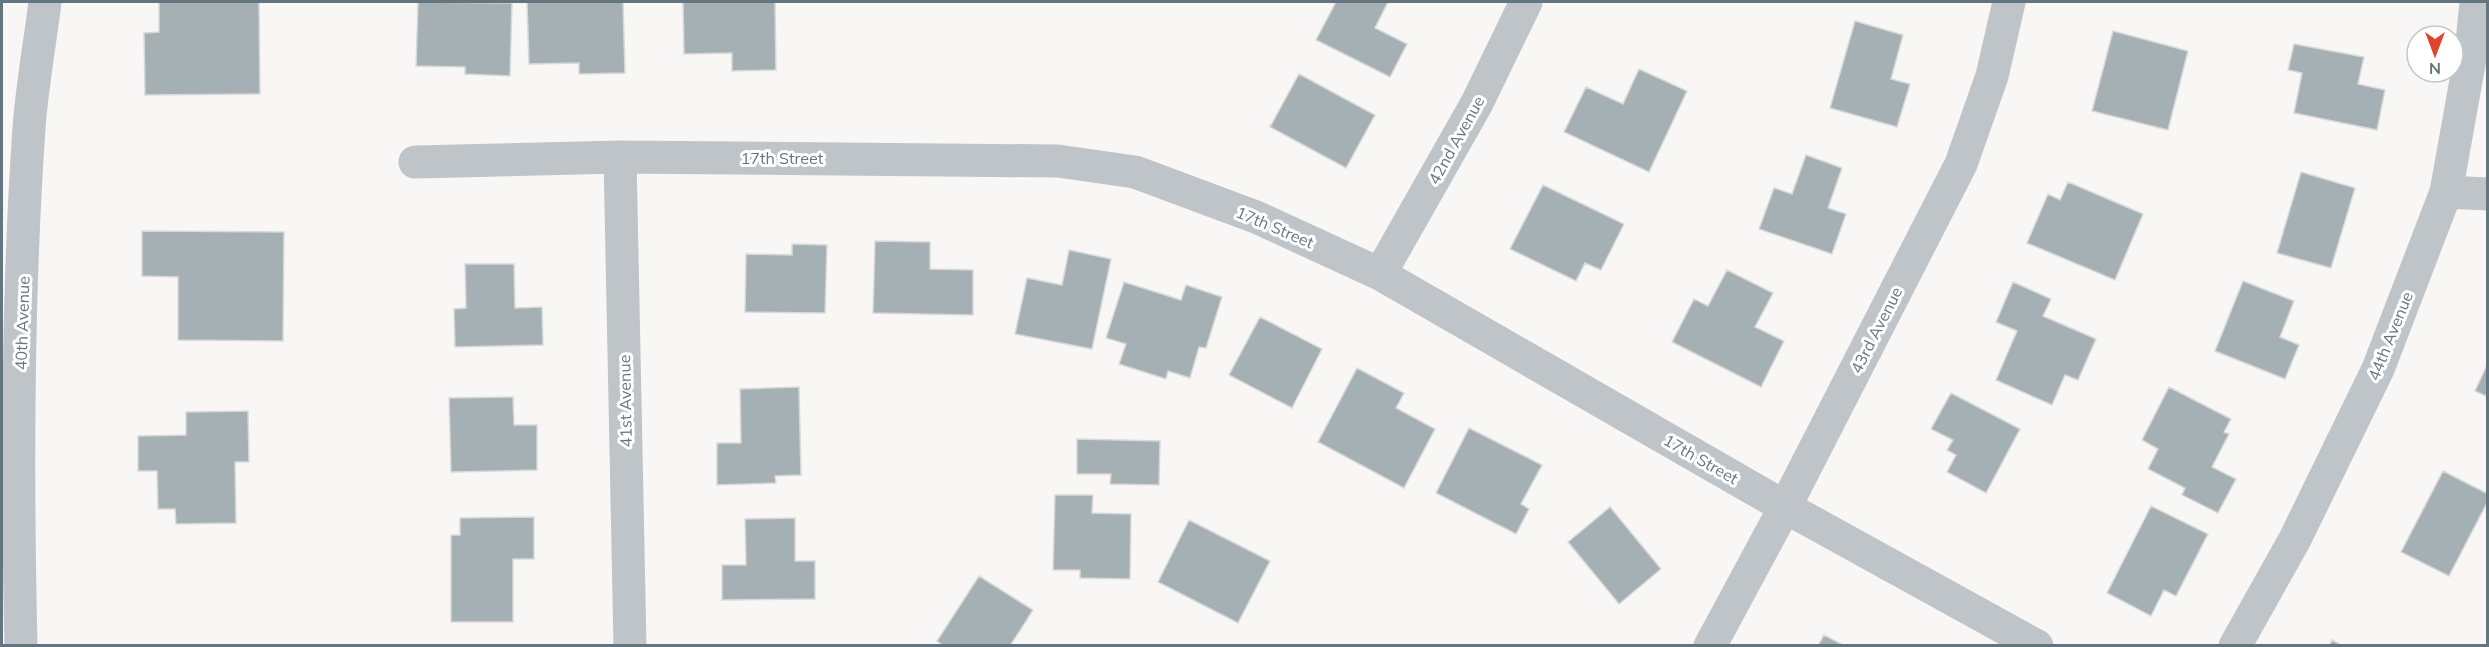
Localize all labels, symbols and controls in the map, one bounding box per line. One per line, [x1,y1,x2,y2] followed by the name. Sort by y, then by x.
[2405,24,2465,84] north arrow
[2429,59,2441,79] text: N
[1423,92,1489,188] street label: 42nd Avenue
[741,148,824,168] street label: 17th Street
[1233,202,1317,252] street label: 17th Street
[10,276,34,370] street label: 40th Avenue
[1846,283,1906,377] street label: 43rd Avenue
[2363,289,2417,383] street label: 44th Avenue
[614,355,636,447] street label: 41st Avenue
[1660,430,1742,489] street label: 17th Street

